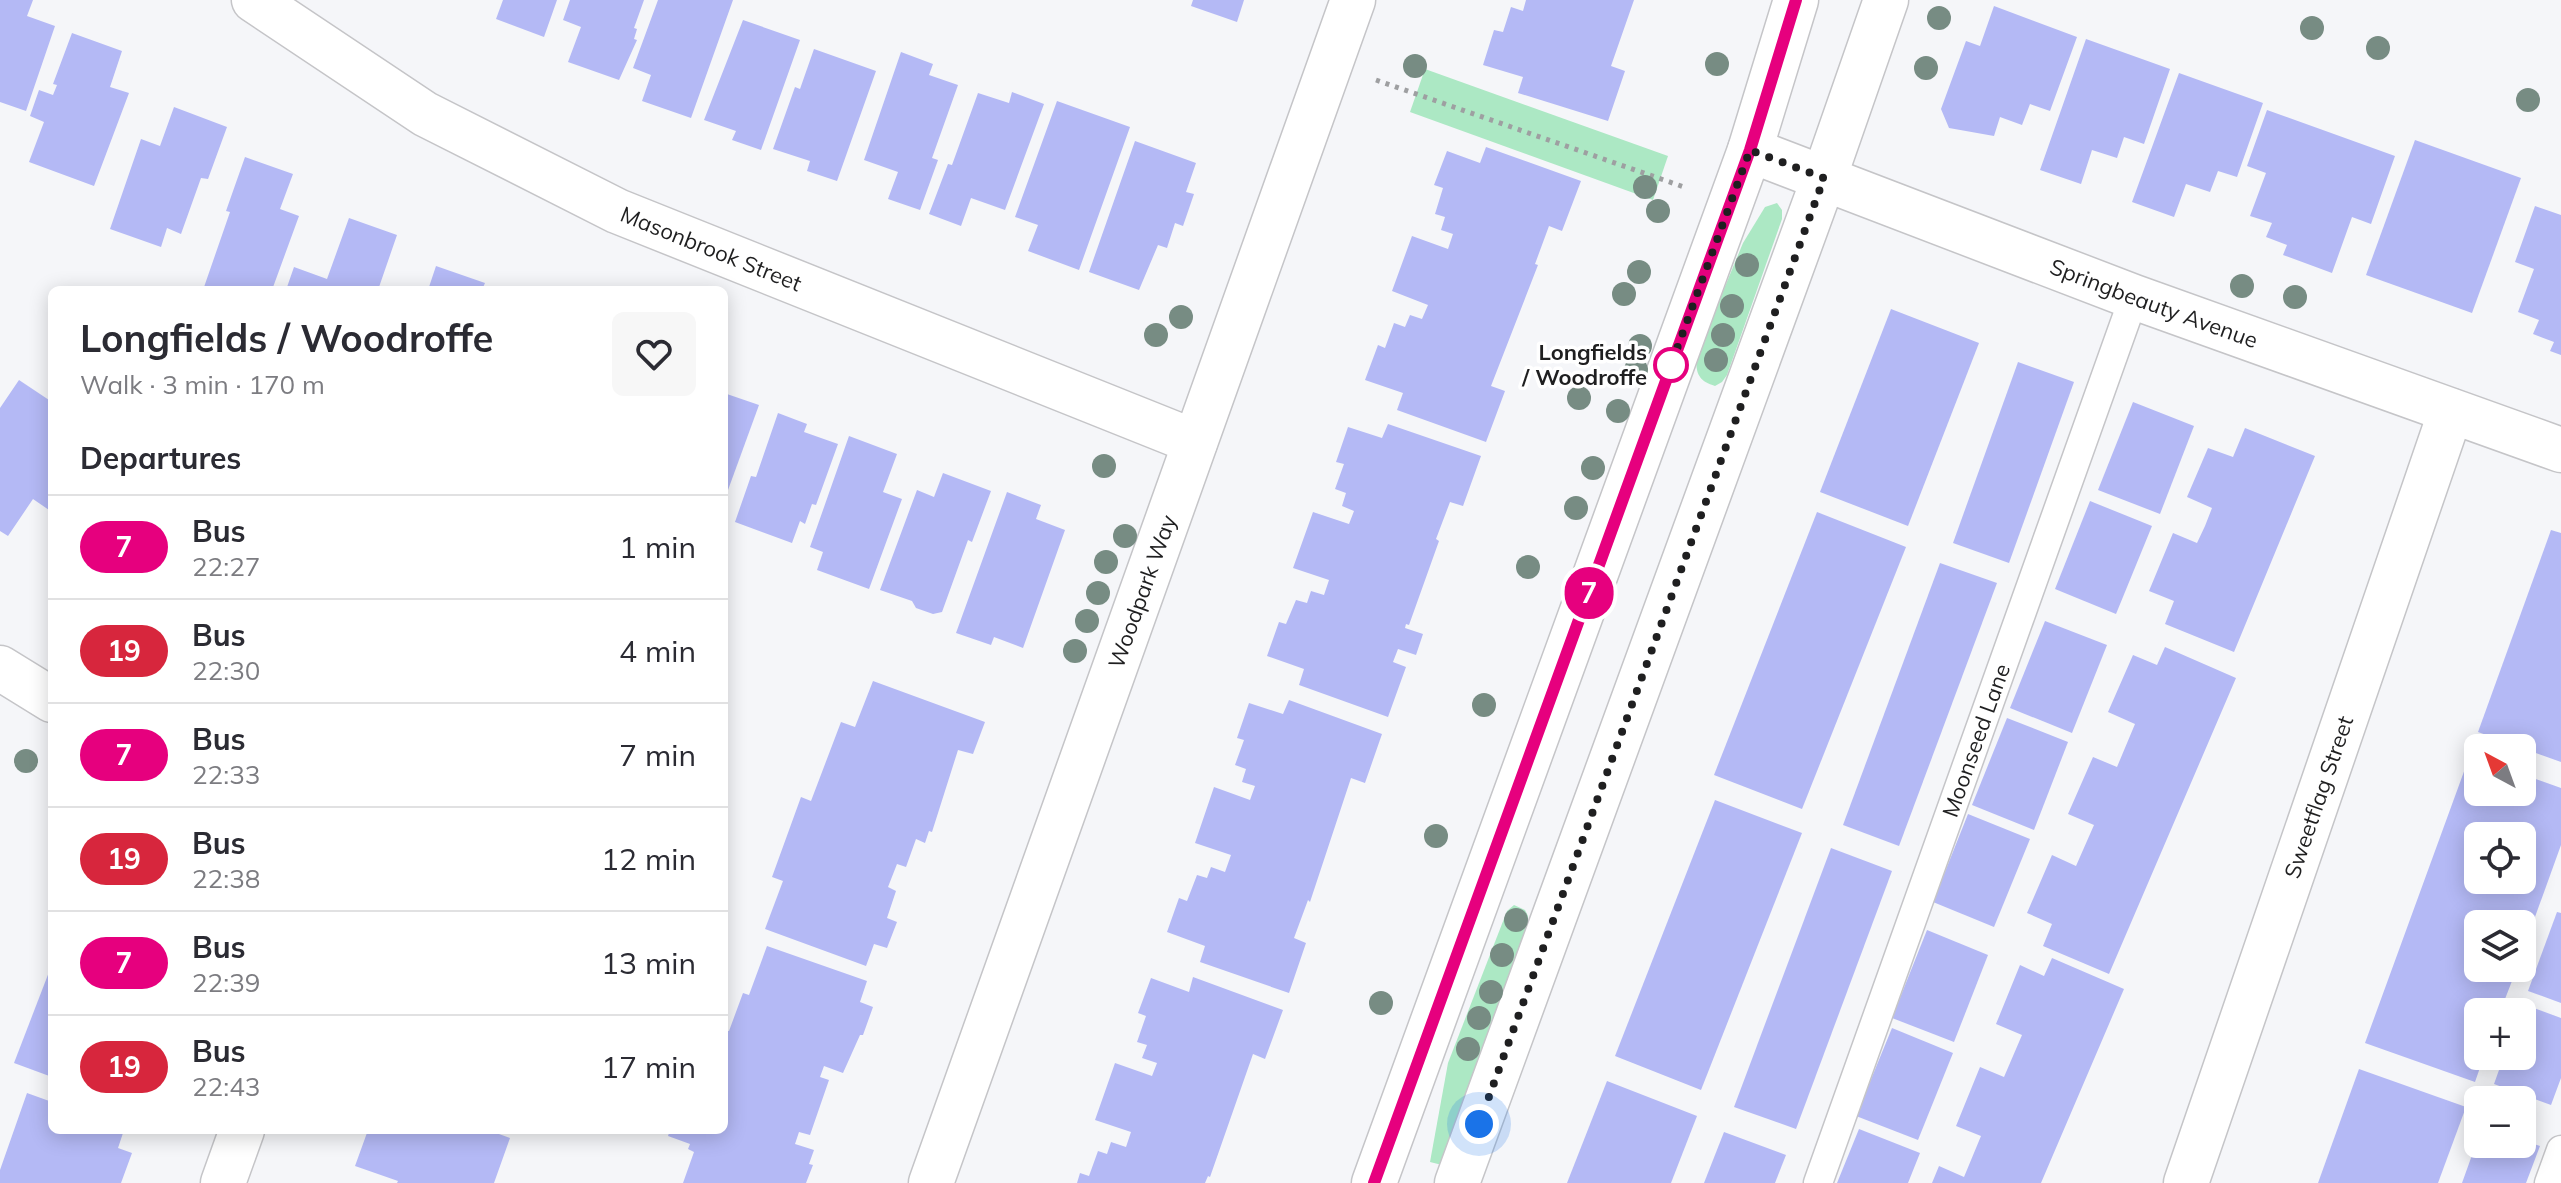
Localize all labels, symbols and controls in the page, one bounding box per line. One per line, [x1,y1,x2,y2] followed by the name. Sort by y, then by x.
[616,200,806,297] street label: Masonbrook Street
[2046,252,2262,354] street label: Springbeauty Avenue
[612,312,696,396] button: heart
[80,314,493,362] text: Longfields / Woodroffe
[1521,338,1647,391] place label: Longfields / Woodroffe
[1654,348,1688,382] marker: Longfields / Woodroffe
[80,368,325,401] text: Walk · 3 min · 170 m
[80,439,241,477] text: Departures
[1102,511,1182,672] street label: Woodpark Way
[192,512,246,550] text: Bus
[619,528,696,566] text: 1 min
[116,529,132,564] text: 7
[192,550,260,583] text: 22:27
[1563,567,1615,619] line badge: 7
[1581,575,1597,610] text: 7
[192,616,246,654] text: Bus
[619,632,696,670] text: 4 min
[107,633,141,668] text: 19
[192,654,260,687] text: 22:30
[1936,660,2016,821] street label: Moonseed Lane
[2278,712,2359,882] street label: Sweetflag Street
[192,720,246,758] text: Bus
[2464,734,2536,806] north arrow
[2464,734,2536,1158] map controls
[619,736,696,774] text: 7 min
[116,737,132,772] text: 7
[192,758,260,791] text: 22:33
[2464,822,2536,894] button: locate
[192,824,246,862] text: Bus
[601,840,696,878] text: 12 min
[107,841,141,876] text: 19
[192,862,260,895] text: 22:38
[2464,910,2536,982] button: layers
[192,928,246,966] text: Bus
[601,944,696,982] text: 13 min
[116,945,132,980] text: 7
[192,966,260,999] text: 22:39
[2464,998,2536,1070] button: +
[192,1032,246,1070] text: Bus
[601,1048,696,1086] text: 17 min
[107,1049,141,1084] text: 19
[192,1070,260,1103] text: 22:43
[2464,1086,2536,1158] button: −
[1459,1104,1499,1144] your location

